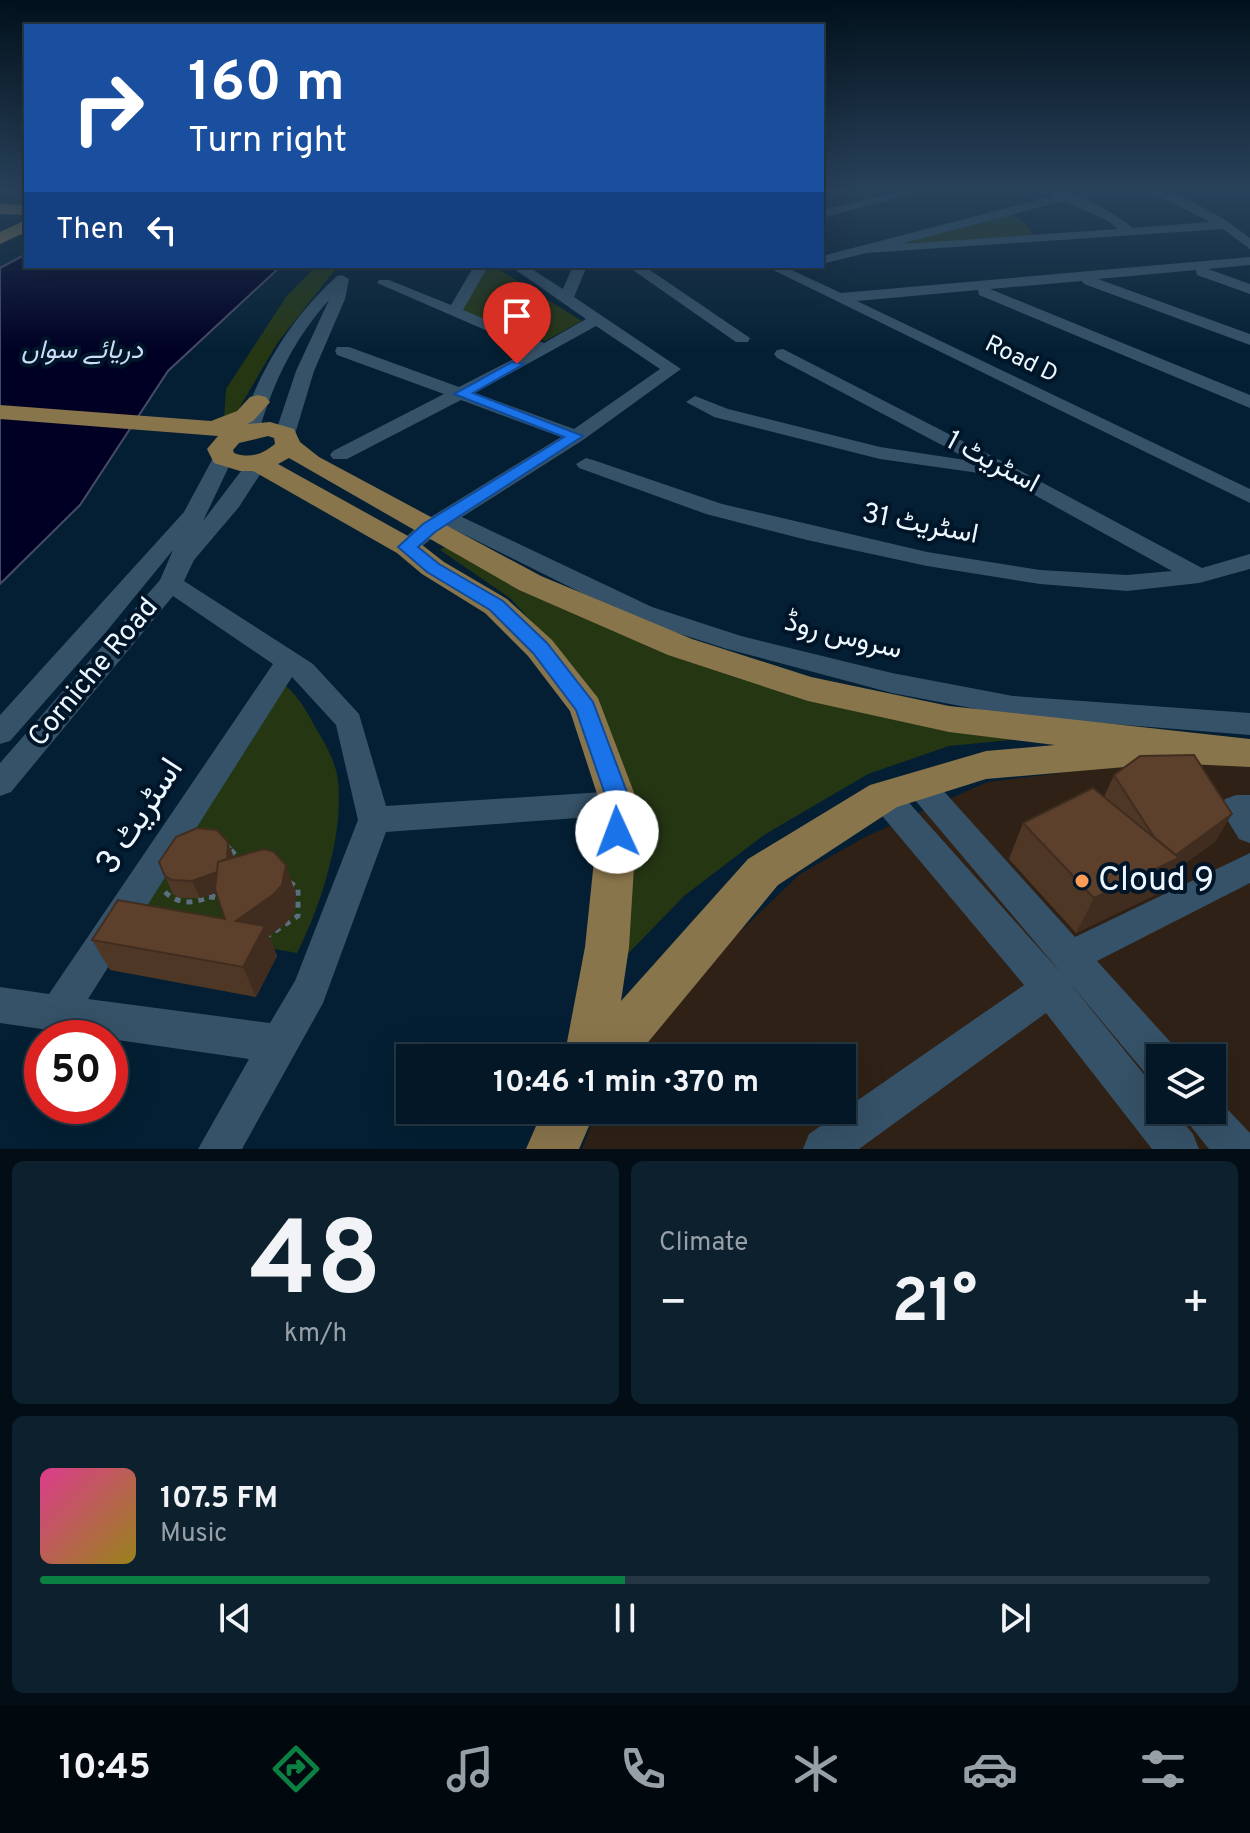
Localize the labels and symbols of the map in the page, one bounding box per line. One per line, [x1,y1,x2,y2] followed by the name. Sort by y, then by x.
[483,282,551,364] pin
[980,330,1062,390] street label: Road D
[21,335,143,368] water label: دریائے سواں
[939,423,1045,503] street label: اسٹریٹ 1
[859,496,981,554] street label: اسٹریٹ 31
[21,591,167,755] street label: Corniche Road
[781,605,905,669] street label: سروس روڈ
[88,751,194,883] street label: اسٹریٹ 3
[575,790,659,874] position arrow
[1098,860,1214,903] place label: Cloud 9
[1073,872,1091,890] marker: Cloud 9
[24,1020,128,1124] speed limit sign: 50

